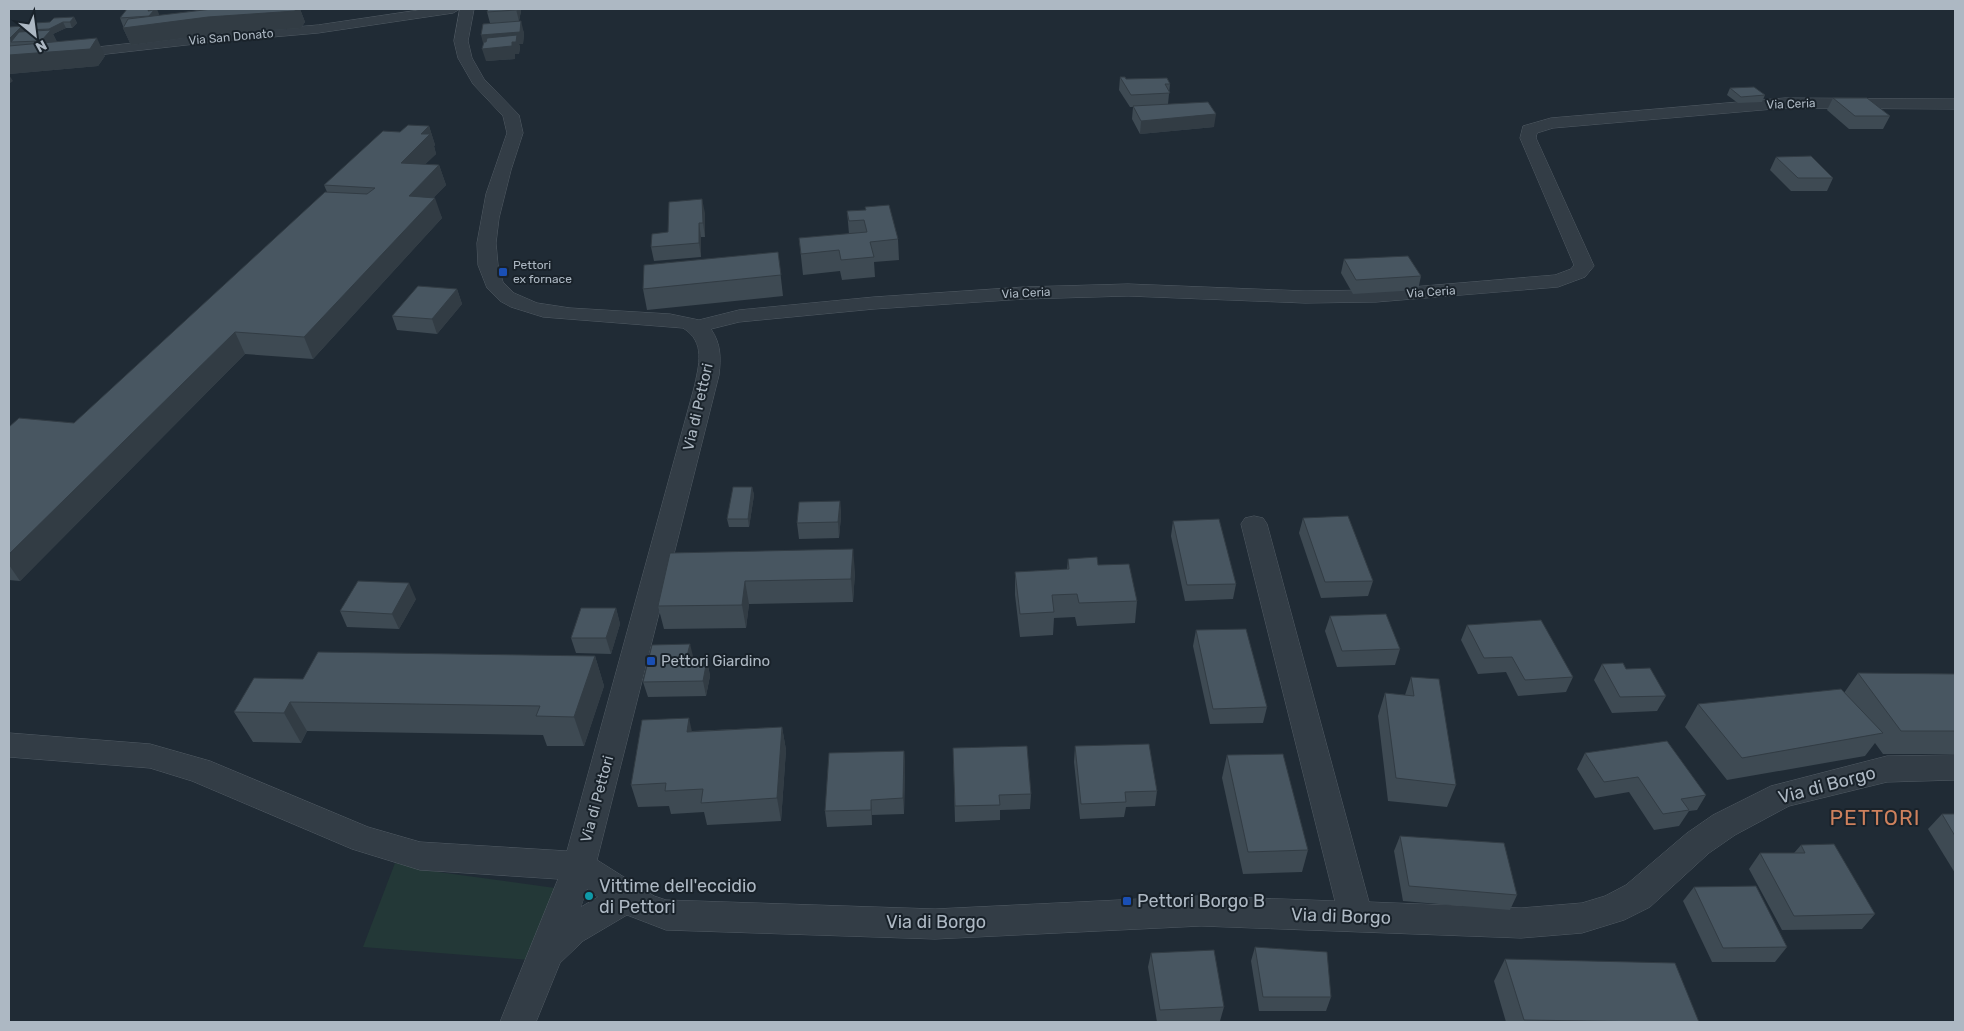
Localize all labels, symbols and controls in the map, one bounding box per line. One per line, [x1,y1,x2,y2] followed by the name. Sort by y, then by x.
[10,10,60,60] north arrow
[188,26,274,48] street label: Via San Donato
[33,36,50,56] text: N
[1766,96,1816,112] street label: Via Ceria
[513,258,572,286] place label: Pettori ex fornace
[497,266,509,278] marker: Pettori ex fornace
[1406,283,1456,301] street label: Via Ceria
[1001,285,1051,301] street label: Via Ceria
[679,362,717,452] street label: Via di Pettori
[661,652,770,670] place label: Pettori Giardino
[645,655,657,667] marker: Pettori Giardino
[577,754,617,844] street label: Via di Pettori
[1776,761,1878,809] street label: Via di Borgo
[1830,805,1920,830] district label: PETTORI
[599,875,757,918] place label: Vittime dell'eccidio di Pettori
[583,890,595,902] marker: Vittime dell'eccidio di Pettori
[1137,890,1265,912] place label: Pettori Borgo B
[1121,895,1133,907] marker: Pettori Borgo B
[1291,903,1391,929] street label: Via di Borgo
[886,911,986,933] street label: Via di Borgo

